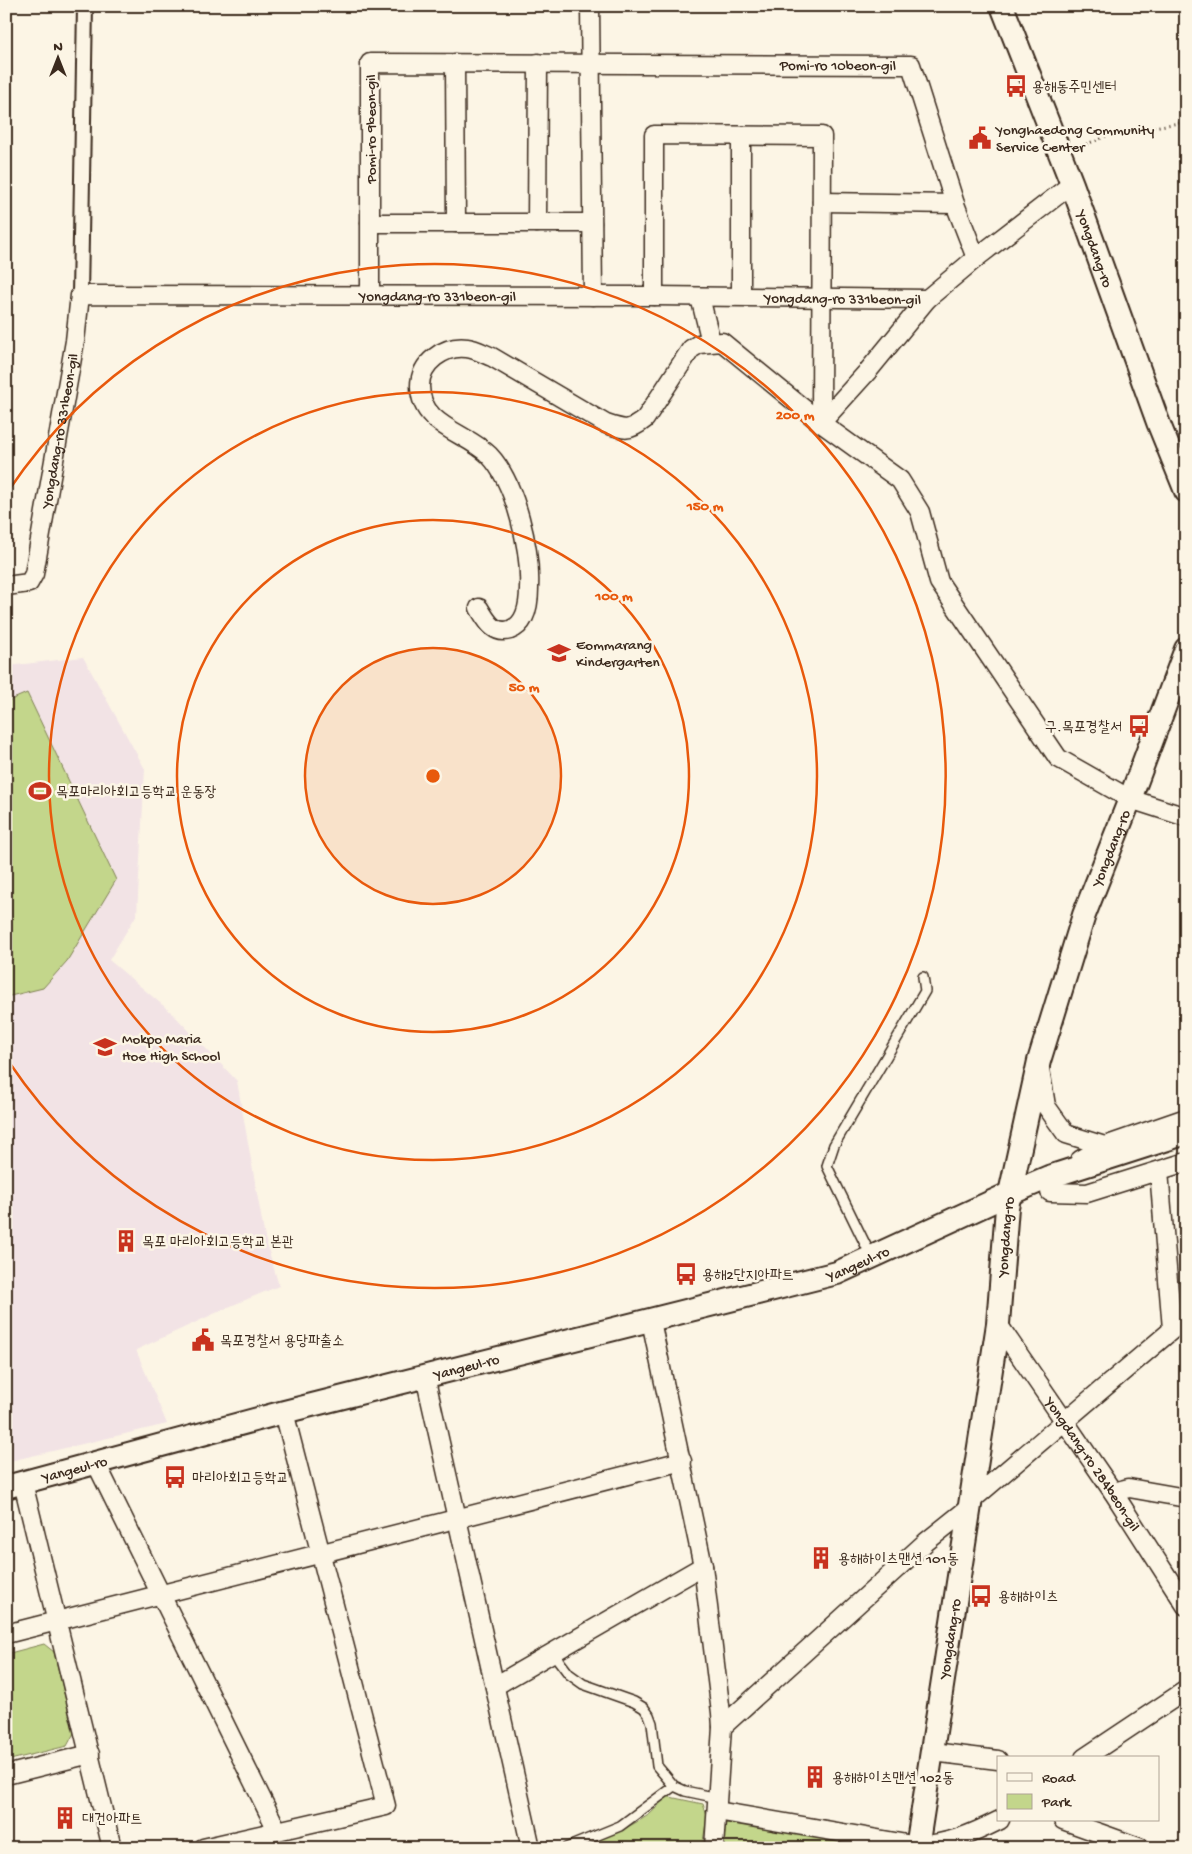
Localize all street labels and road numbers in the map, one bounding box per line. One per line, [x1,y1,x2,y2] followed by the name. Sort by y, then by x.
[779,58,896,76] street label: Pomi-ro 10beon-gil
[363,74,381,185] street label: Pomi-ro 9beon-gil
[1071,206,1116,291] street label: Yongdang-ro
[357,288,516,307] street label: Yongdang-ro 331beon-gil
[762,290,921,310] street label: Yongdang-ro 331beon-gil
[38,352,84,512] street label: Yongdang-ro 331beon-gil
[1088,807,1136,892] street label: Yongdang-ro
[994,1195,1020,1280] street label: Yongdang-ro
[823,1243,893,1287] street label: Yangeul-ro
[430,1351,502,1385] street label: Yangeul-ro
[1039,1393,1143,1535] street label: Yongdang-ro 284beon-gil
[38,1453,110,1488] street label: Yangeul-ro
[936,1597,966,1682] street label: Yongdang-ro

